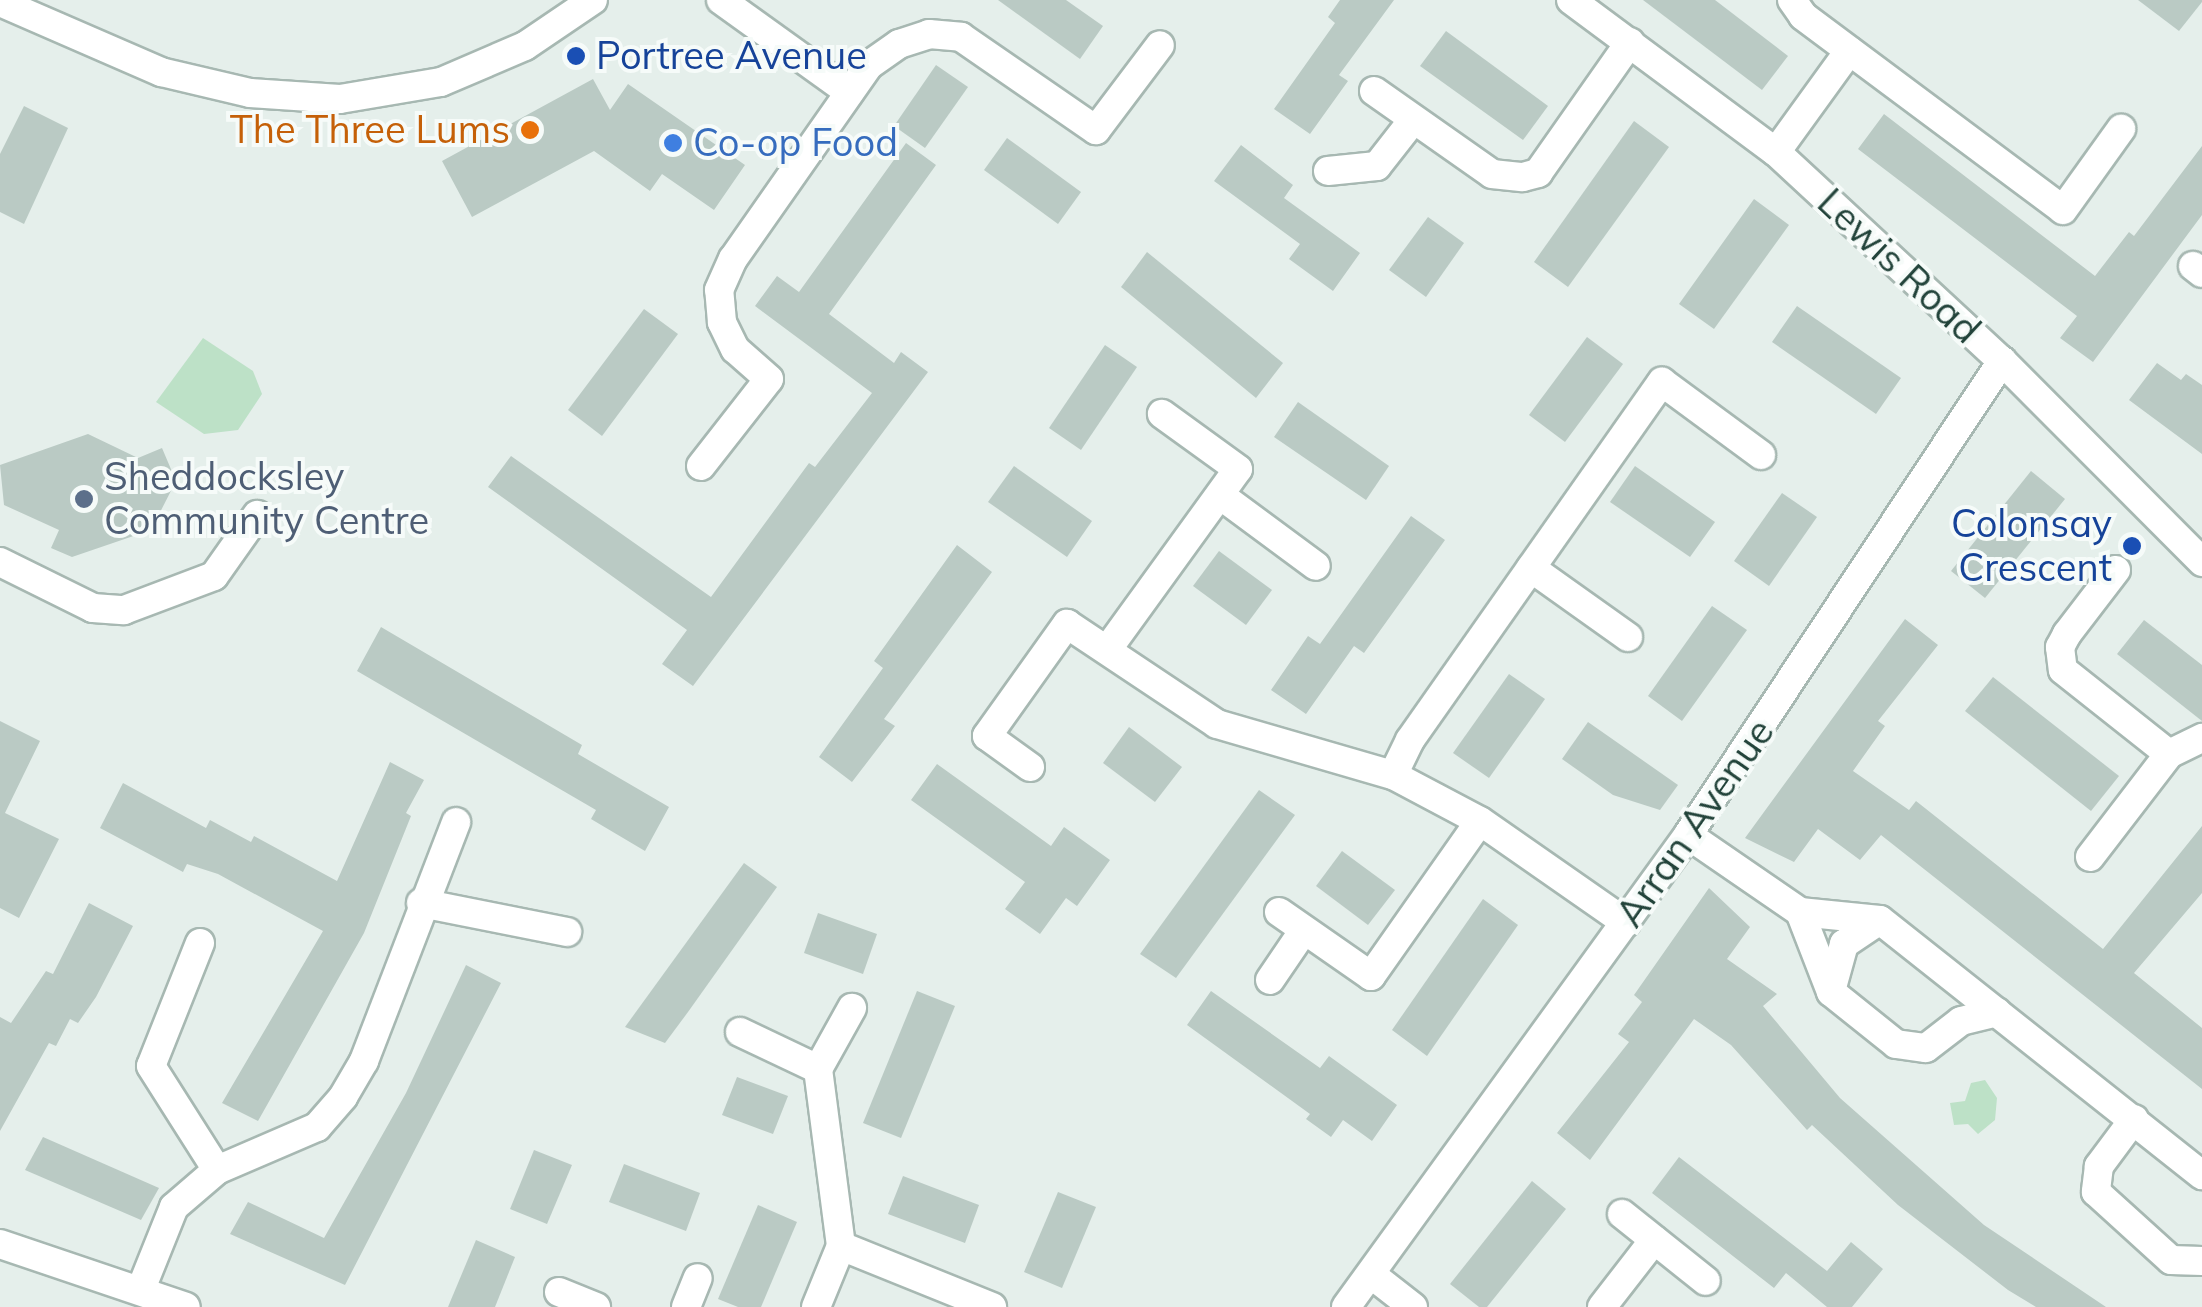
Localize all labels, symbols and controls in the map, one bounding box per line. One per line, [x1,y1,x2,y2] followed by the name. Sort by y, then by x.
[596,33,867,79] place label: Portree Avenue
[565,45,587,67] marker: Portree Avenue
[230,107,510,153] place label: The Three Lums
[519,119,541,141] marker: The Three Lums
[693,120,898,166] place label: Co-op Food
[662,132,684,154] marker: Co-op Food
[1809,179,1989,353] street label: Lewis Road
[104,454,429,544] place label: Sheddocksley Community Centre
[73,488,95,510] marker: Sheddocksley Community Centre
[1951,501,2112,590] place label: Colonsay Crescent
[2121,535,2143,557] marker: Colonsay Crescent
[1607,711,1783,935] street label: Arran Avenue

